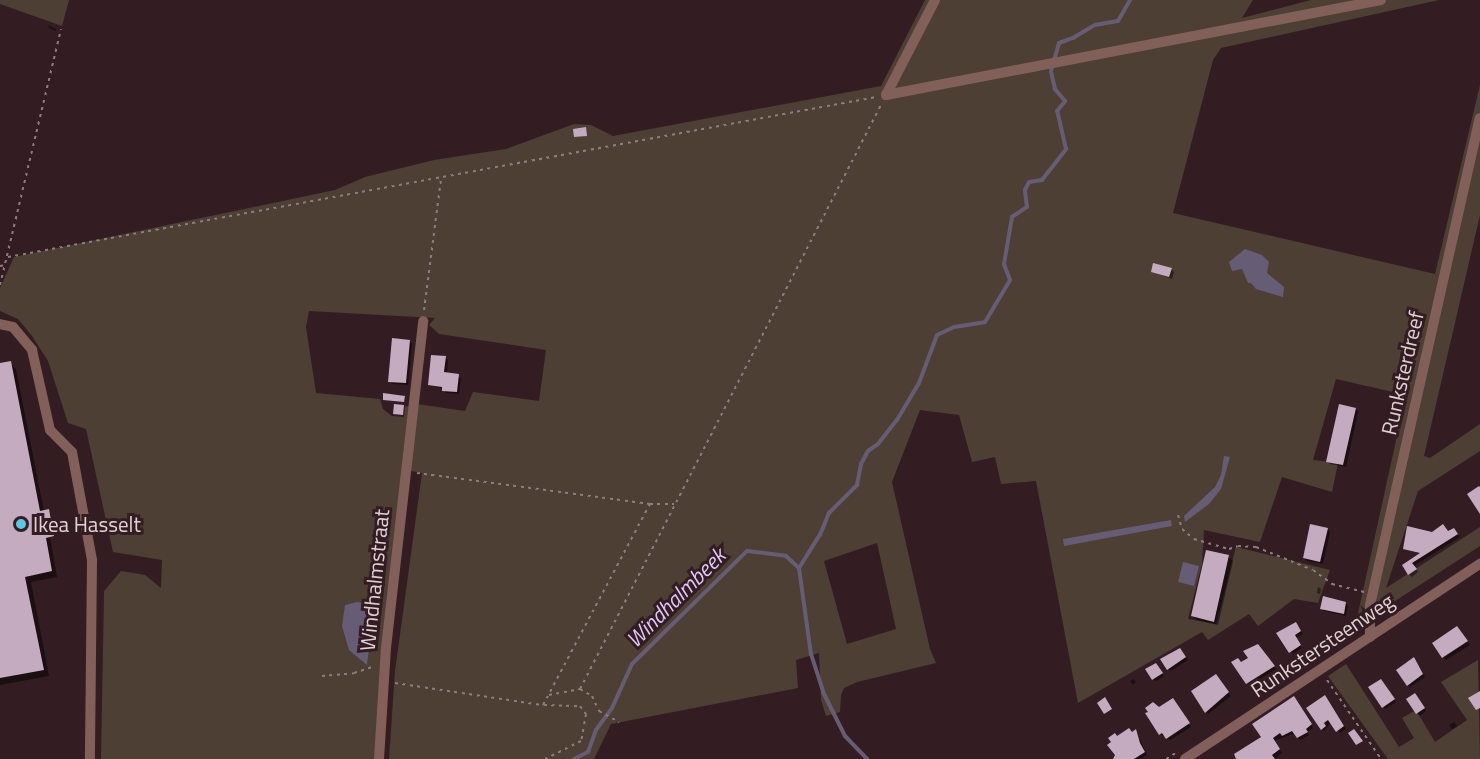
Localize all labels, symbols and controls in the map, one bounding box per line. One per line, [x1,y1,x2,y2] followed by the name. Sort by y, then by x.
[1376,309,1428,437] street label: Runksterdreef
[354,508,394,652] street label: Windhalmstraat
[33,511,141,537] place label: Ikea Hasselt
[14,517,28,531] marker: Ikea Hasselt
[621,543,731,653] water label: Windhalmbeek
[1246,588,1398,702] street label: Runkstersteenweg

